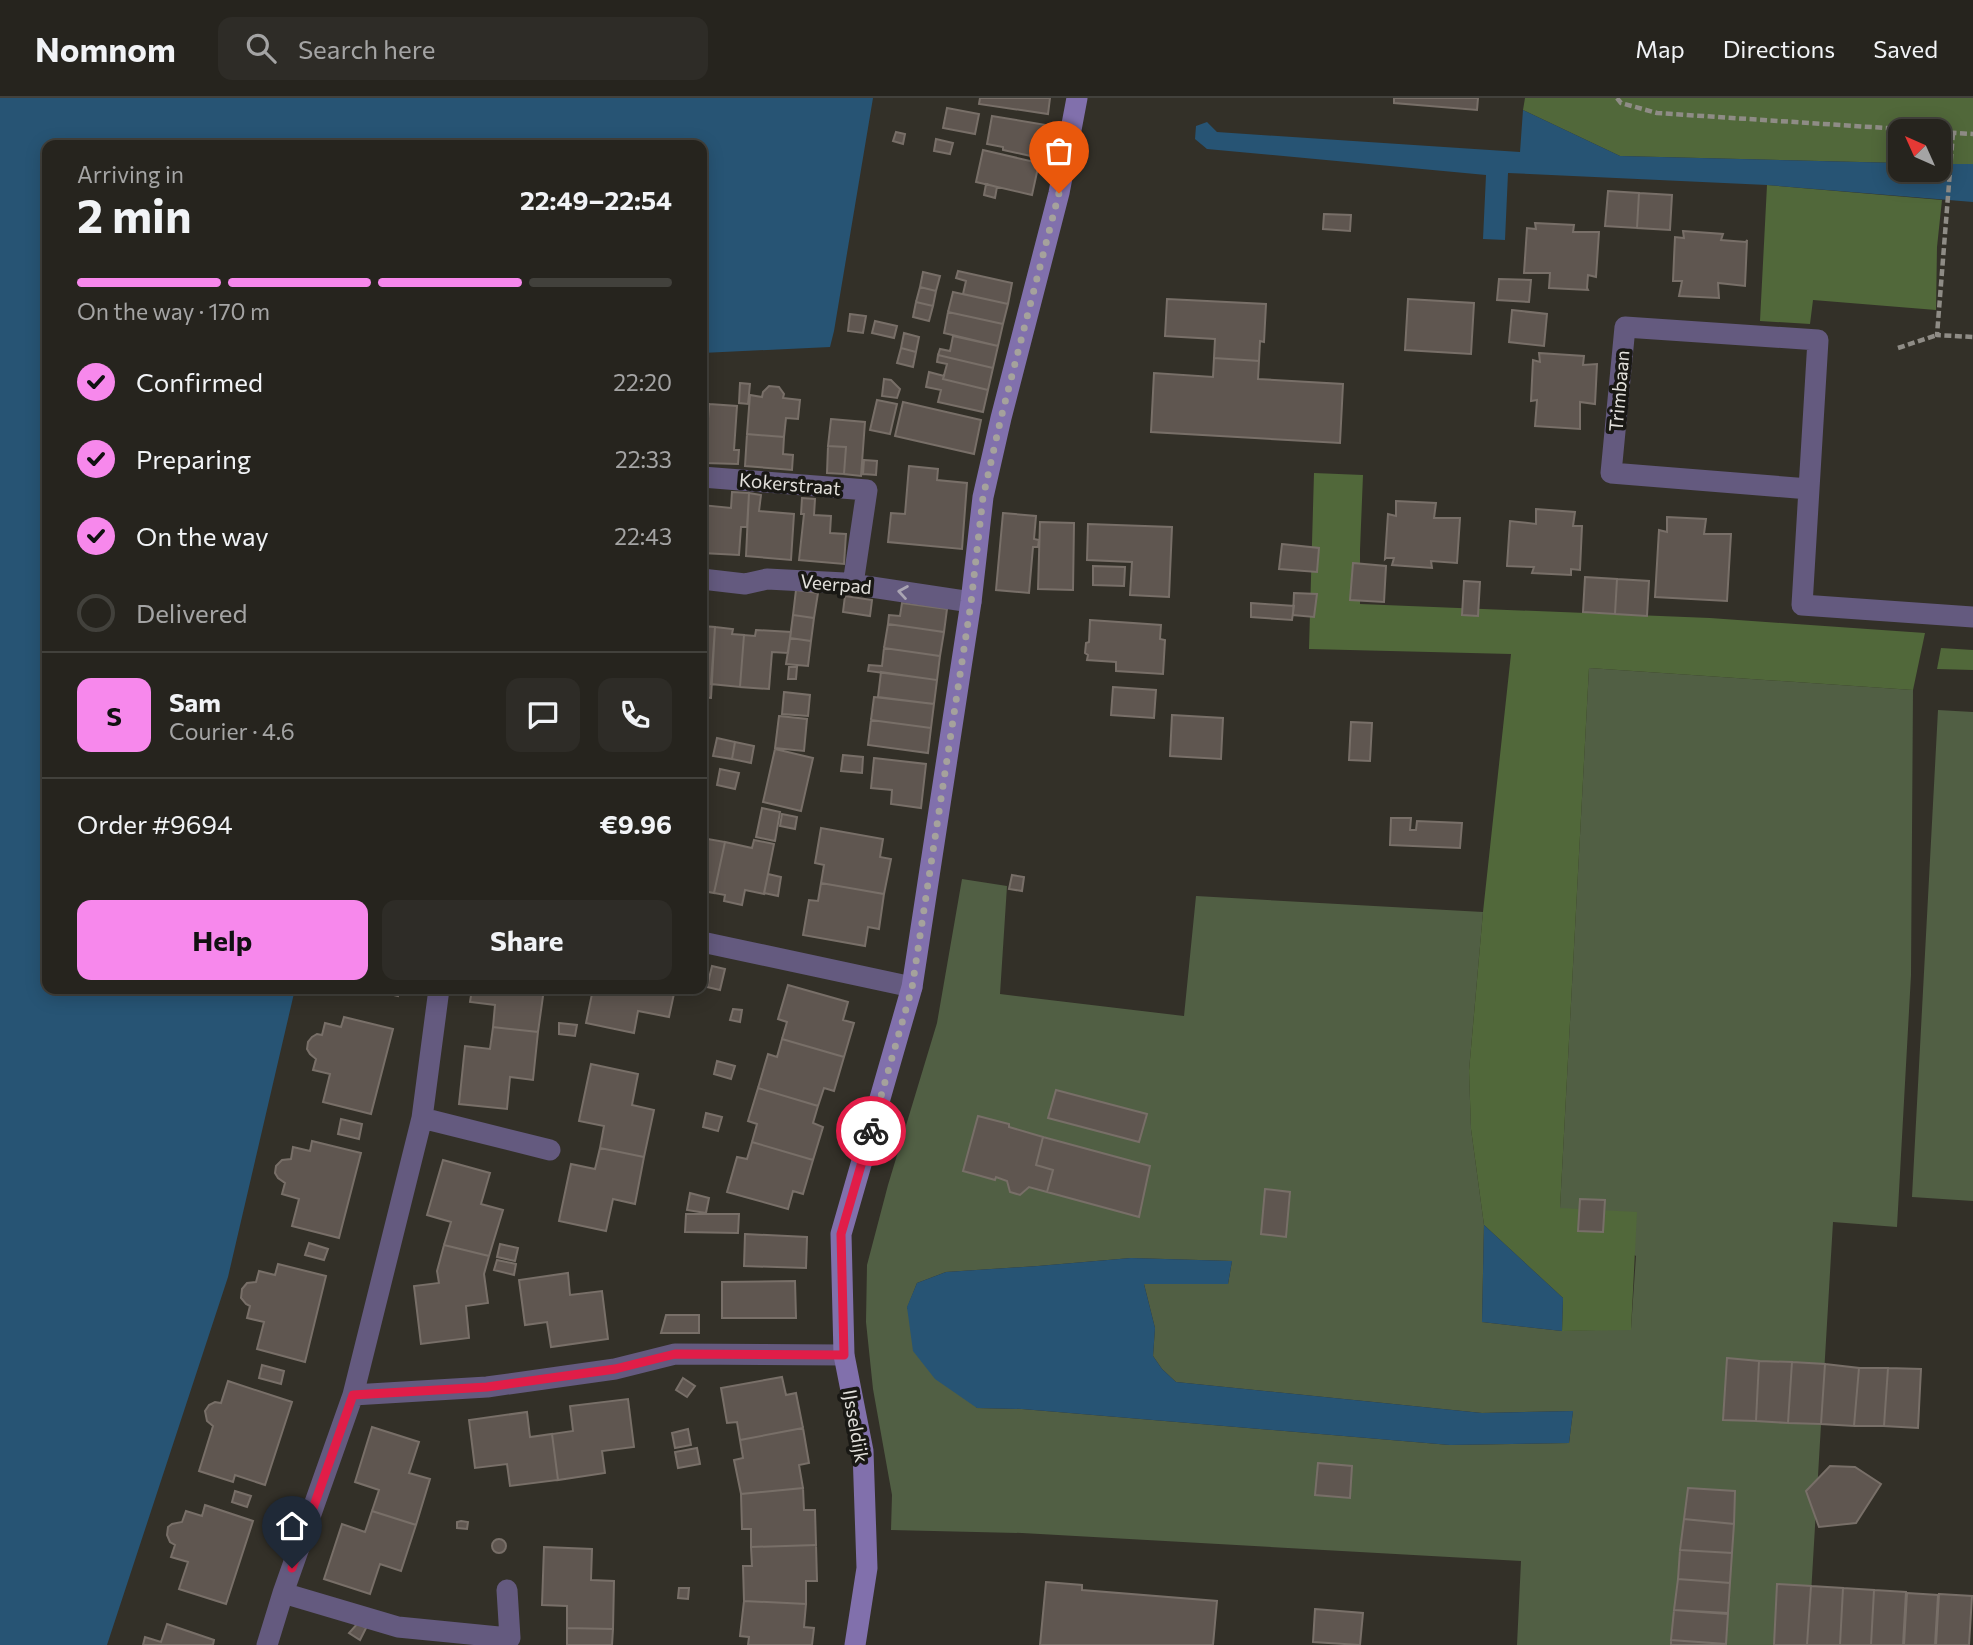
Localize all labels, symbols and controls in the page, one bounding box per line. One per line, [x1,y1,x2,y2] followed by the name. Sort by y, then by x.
[218,17,708,80] search box
[35,28,176,69] text: Nomnom
[242,29,280,67] icon: search
[298,33,435,64] text: Search here
[1635,34,1685,63] text: Map
[1723,34,1835,63] text: Directions
[1873,34,1938,63] text: Saved
[1888,119,1951,182] north arrow
[1888,119,1951,182] map controls
[1029,121,1089,193] pin
[1040,132,1078,170] icon: bag
[77,160,184,188] text: Arriving in
[520,184,672,215] text: 22:49–22:54
[77,186,192,242] text: 2 min
[77,297,270,325] text: On the way · 170 m
[1603,349,1634,433] street label: Trimbaan
[77,363,115,401] icon: check
[136,366,263,397] text: Confirmed
[613,368,672,396] text: 22:20
[77,440,115,478] icon: check
[136,443,251,474] text: Preparing
[615,445,672,473] text: 22:33
[738,468,842,499] street label: Kokerstraat
[77,517,115,555] icon: check
[136,520,269,551] text: On the way
[614,522,672,550] text: 22:43
[799,569,873,598] street label: Veerpad
[897,585,909,600] one-way arrow
[136,597,247,628] text: Delivered
[506,678,580,752] button: chat
[598,678,672,752] button: phone
[169,686,221,717] text: Sam
[106,700,122,731] text: S
[169,717,295,745] text: Courier · 4.6
[77,808,233,839] text: Order #9694
[599,808,672,839] text: €9.96
[77,900,368,980] button: Help
[382,900,672,980] button: Share
[836,1096,906,1166] courier
[852,1112,890,1150] icon: bike
[839,1388,874,1464] street label: IJsseldijk
[262,1496,322,1568] pin
[273,1507,311,1545] icon: home

